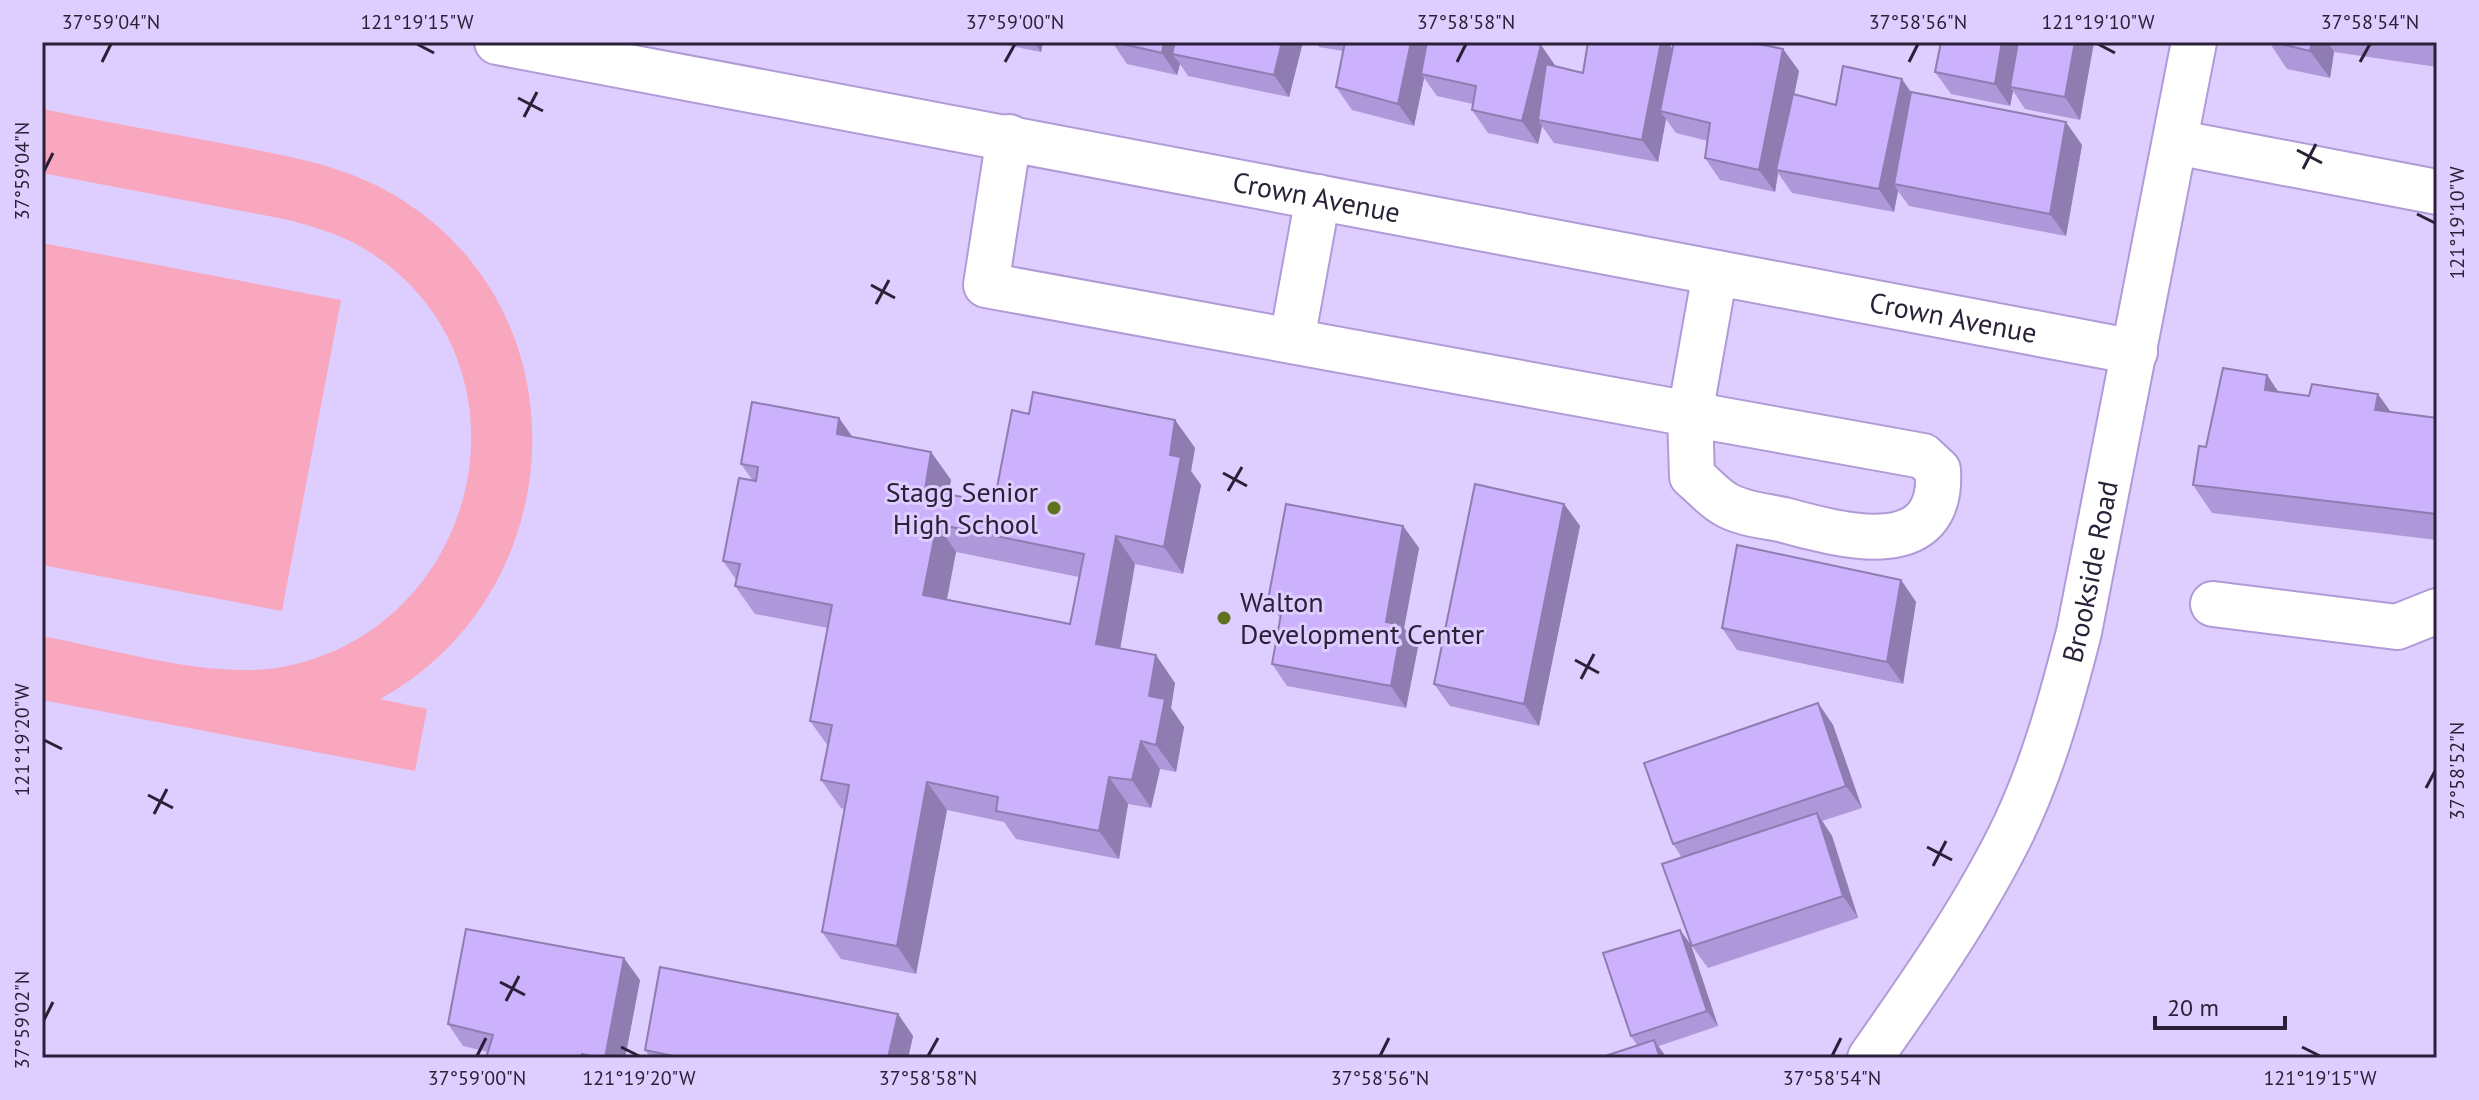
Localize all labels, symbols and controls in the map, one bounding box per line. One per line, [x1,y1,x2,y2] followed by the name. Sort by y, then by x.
[62,9,160,35] text: 37°59'04"N
[360,9,474,35] text: 121°19'15"W
[966,9,1064,35] text: 37°59'00"N
[1417,9,1515,35] text: 37°58'58"N
[1869,9,1967,35] text: 37°58'56"N
[2041,9,2155,35] text: 121°19'10"W
[2321,9,2419,35] text: 37°58'54"N
[9,122,35,220] text: 37°59'04"N
[1230,163,1403,231] street label: Crown Avenue
[2444,166,2470,280] text: 121°19'10"W
[1866,283,2040,351] street label: Crown Avenue
[886,473,1038,542] place label: Stagg Senior High School
[2053,477,2126,666] street label: Brookside Road
[1045,499,1063,517] marker: Stagg Senior High School
[1240,583,1485,652] place label: Walton Development Center
[1215,609,1233,627] marker: Walton Development Center
[9,683,35,797] text: 121°19'20"W
[2444,722,2470,820] text: 37°58'52"N
[9,971,35,1069] text: 37°59'02"N
[2155,980,2285,1030] scale bar
[2167,992,2219,1023] text: 20 m
[428,1065,526,1091] text: 37°59'00"N
[582,1065,696,1091] text: 121°19'20"W
[879,1065,977,1091] text: 37°58'58"N
[1331,1065,1429,1091] text: 37°58'56"N
[1783,1065,1881,1091] text: 37°58'54"N
[2263,1065,2377,1091] text: 121°19'15"W

